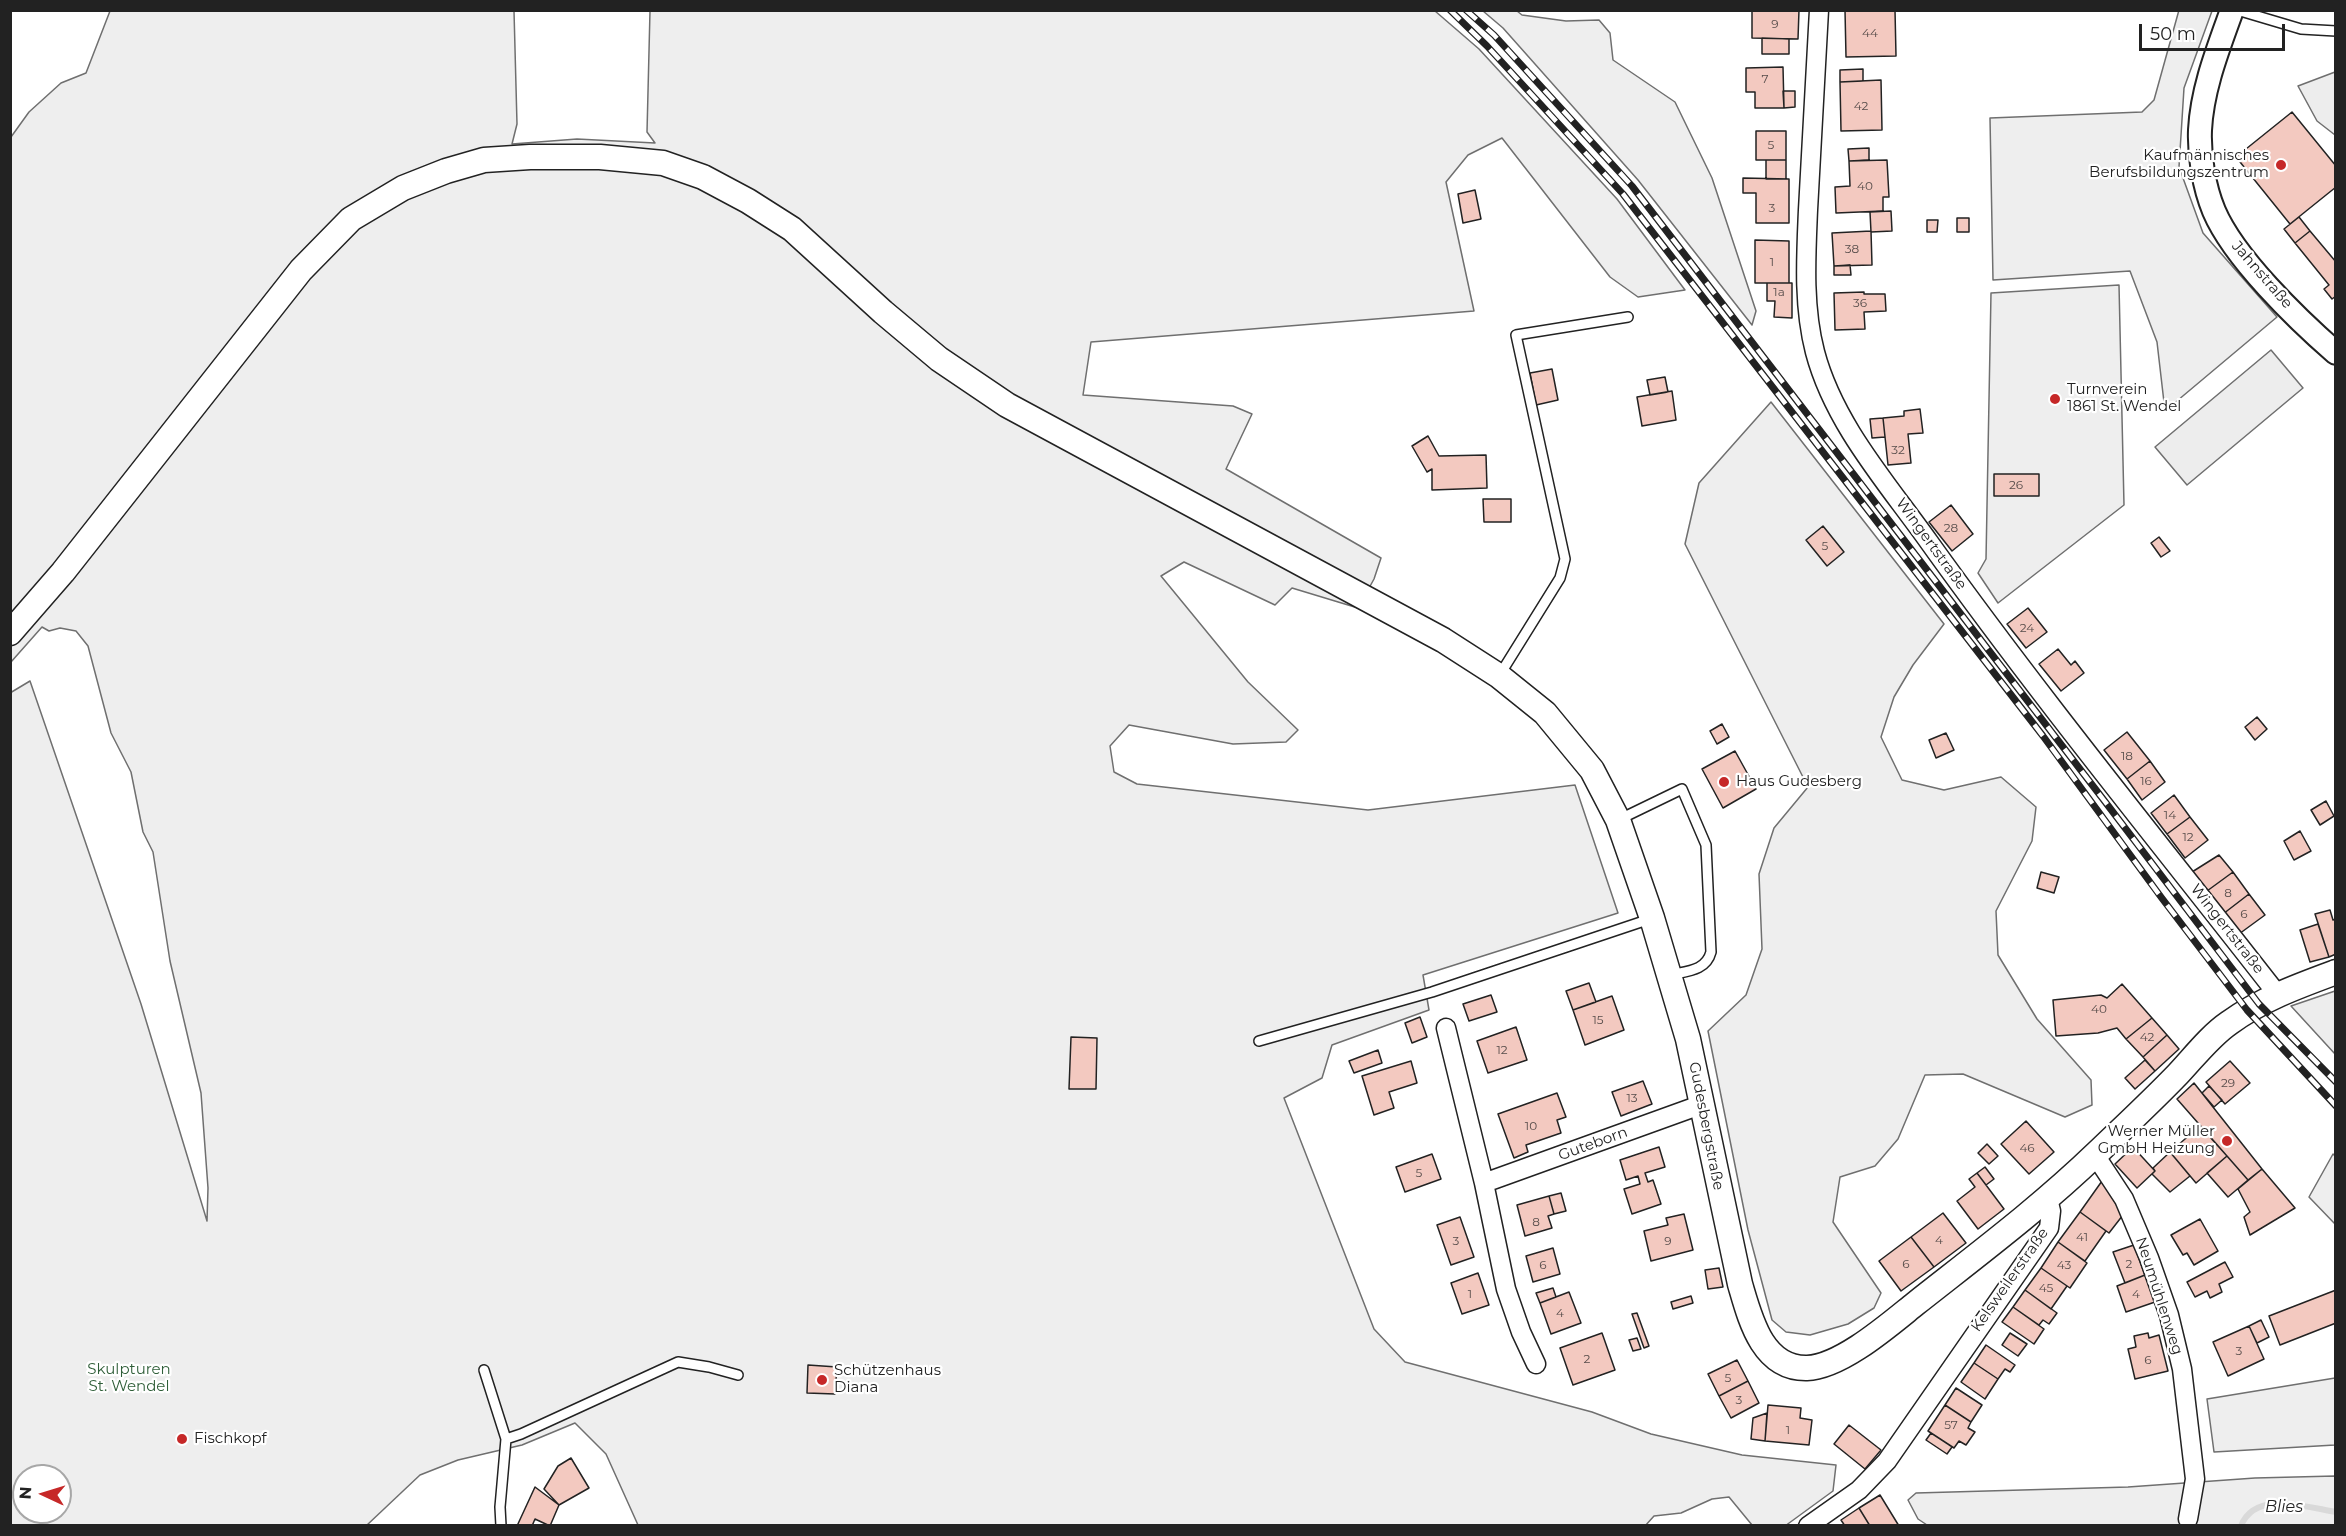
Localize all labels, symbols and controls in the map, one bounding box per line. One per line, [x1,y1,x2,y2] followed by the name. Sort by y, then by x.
[2142,12,2288,50] scale bar
[1771,17,1779,31] house number: 9
[2150,23,2196,45] text: 50 m
[1862,26,1878,40] house number: 44
[1761,72,1769,86] house number: 7
[1854,99,1868,113] house number: 42
[1768,138,1774,152] house number: 5
[2089,147,2269,182] place label: Kaufmännisches Berufsbildungszentrum
[2274,158,2288,172] marker: Kaufmännisches Berufsbildungszentrum
[1857,179,1873,193] house number: 40
[1769,201,1775,215] house number: 3
[2228,238,2296,312] street label: Jahnstraße
[1845,242,1859,256] house number: 38
[1770,255,1774,269] house number: 1
[1773,285,1785,299] house number: 1a
[1853,296,1867,310] house number: 36
[2067,381,2181,416] place label: Turnverein 1861 St. Wendel
[2048,392,2062,406] marker: Turnverein 1861 St. Wendel
[1891,443,1905,457] house number: 32
[2009,478,2023,492] house number: 26
[1892,495,1970,593] street label: Wingertstraße
[1944,521,1958,535] house number: 28
[1822,539,1828,553] house number: 5
[2020,621,2034,635] house number: 24
[2121,749,2133,763] house number: 18
[1736,773,1862,791] place label: Haus Gudesberg
[2140,774,2152,788] house number: 16
[1717,775,1731,789] marker: Haus Gudesberg
[2164,808,2176,822] house number: 14
[2182,830,2194,844] house number: 12
[2186,881,2268,977] street label: Wingertstraße
[2224,886,2232,900] house number: 8
[2240,907,2248,921] house number: 6
[2091,1002,2107,1016] house number: 40
[1592,1013,1604,1027] house number: 15
[2140,1030,2154,1044] house number: 42
[1496,1043,1508,1057] house number: 12
[1685,1060,1727,1192] street label: Gudesbergstraße
[2221,1076,2235,1090] house number: 29
[1626,1091,1638,1105] house number: 13
[1525,1119,1537,1133] house number: 10
[1556,1123,1630,1165] street label: Guteborn
[2098,1123,2215,1158] place label: Werner Müller GmbH Heizung
[2220,1134,2234,1148] marker: Werner Müller GmbH Heizung
[2019,1141,2035,1155] house number: 46
[1416,1166,1422,1180] house number: 5
[1532,1215,1540,1229] house number: 8
[1968,1225,2052,1335] street label: Kelsweilerstraße
[2076,1230,2088,1244] house number: 41
[1935,1233,1943,1247] house number: 4
[1453,1234,1459,1248] house number: 3
[1664,1234,1672,1248] house number: 9
[2131,1235,2187,1357] street label: Neumühlenweg
[1902,1257,1910,1271] house number: 6
[2126,1257,2132,1271] house number: 2
[1539,1258,1547,1272] house number: 6
[2057,1258,2071,1272] house number: 43
[2039,1281,2053,1295] house number: 45
[1468,1287,1472,1301] house number: 1
[2132,1287,2140,1301] house number: 4
[1556,1306,1564,1320] house number: 4
[2236,1344,2242,1358] house number: 3
[1584,1352,1590,1366] house number: 2
[2144,1353,2152,1367] house number: 6
[87,1361,171,1396] park label: Skulpturen St. Wendel
[834,1362,941,1397] place label: Schützenhaus Diana
[1725,1371,1731,1385] house number: 5
[815,1373,829,1387] marker: Schützenhaus Diana
[1736,1393,1742,1407] house number: 3
[1944,1418,1958,1432] house number: 57
[1786,1423,1790,1437] house number: 1
[194,1430,267,1448] place label: Fischkopf
[175,1432,189,1446] marker: Fischkopf
[12,1464,72,1524] north arrow
[16,1486,35,1500] text: N
[2265,1497,2303,1517] water label: Blies

